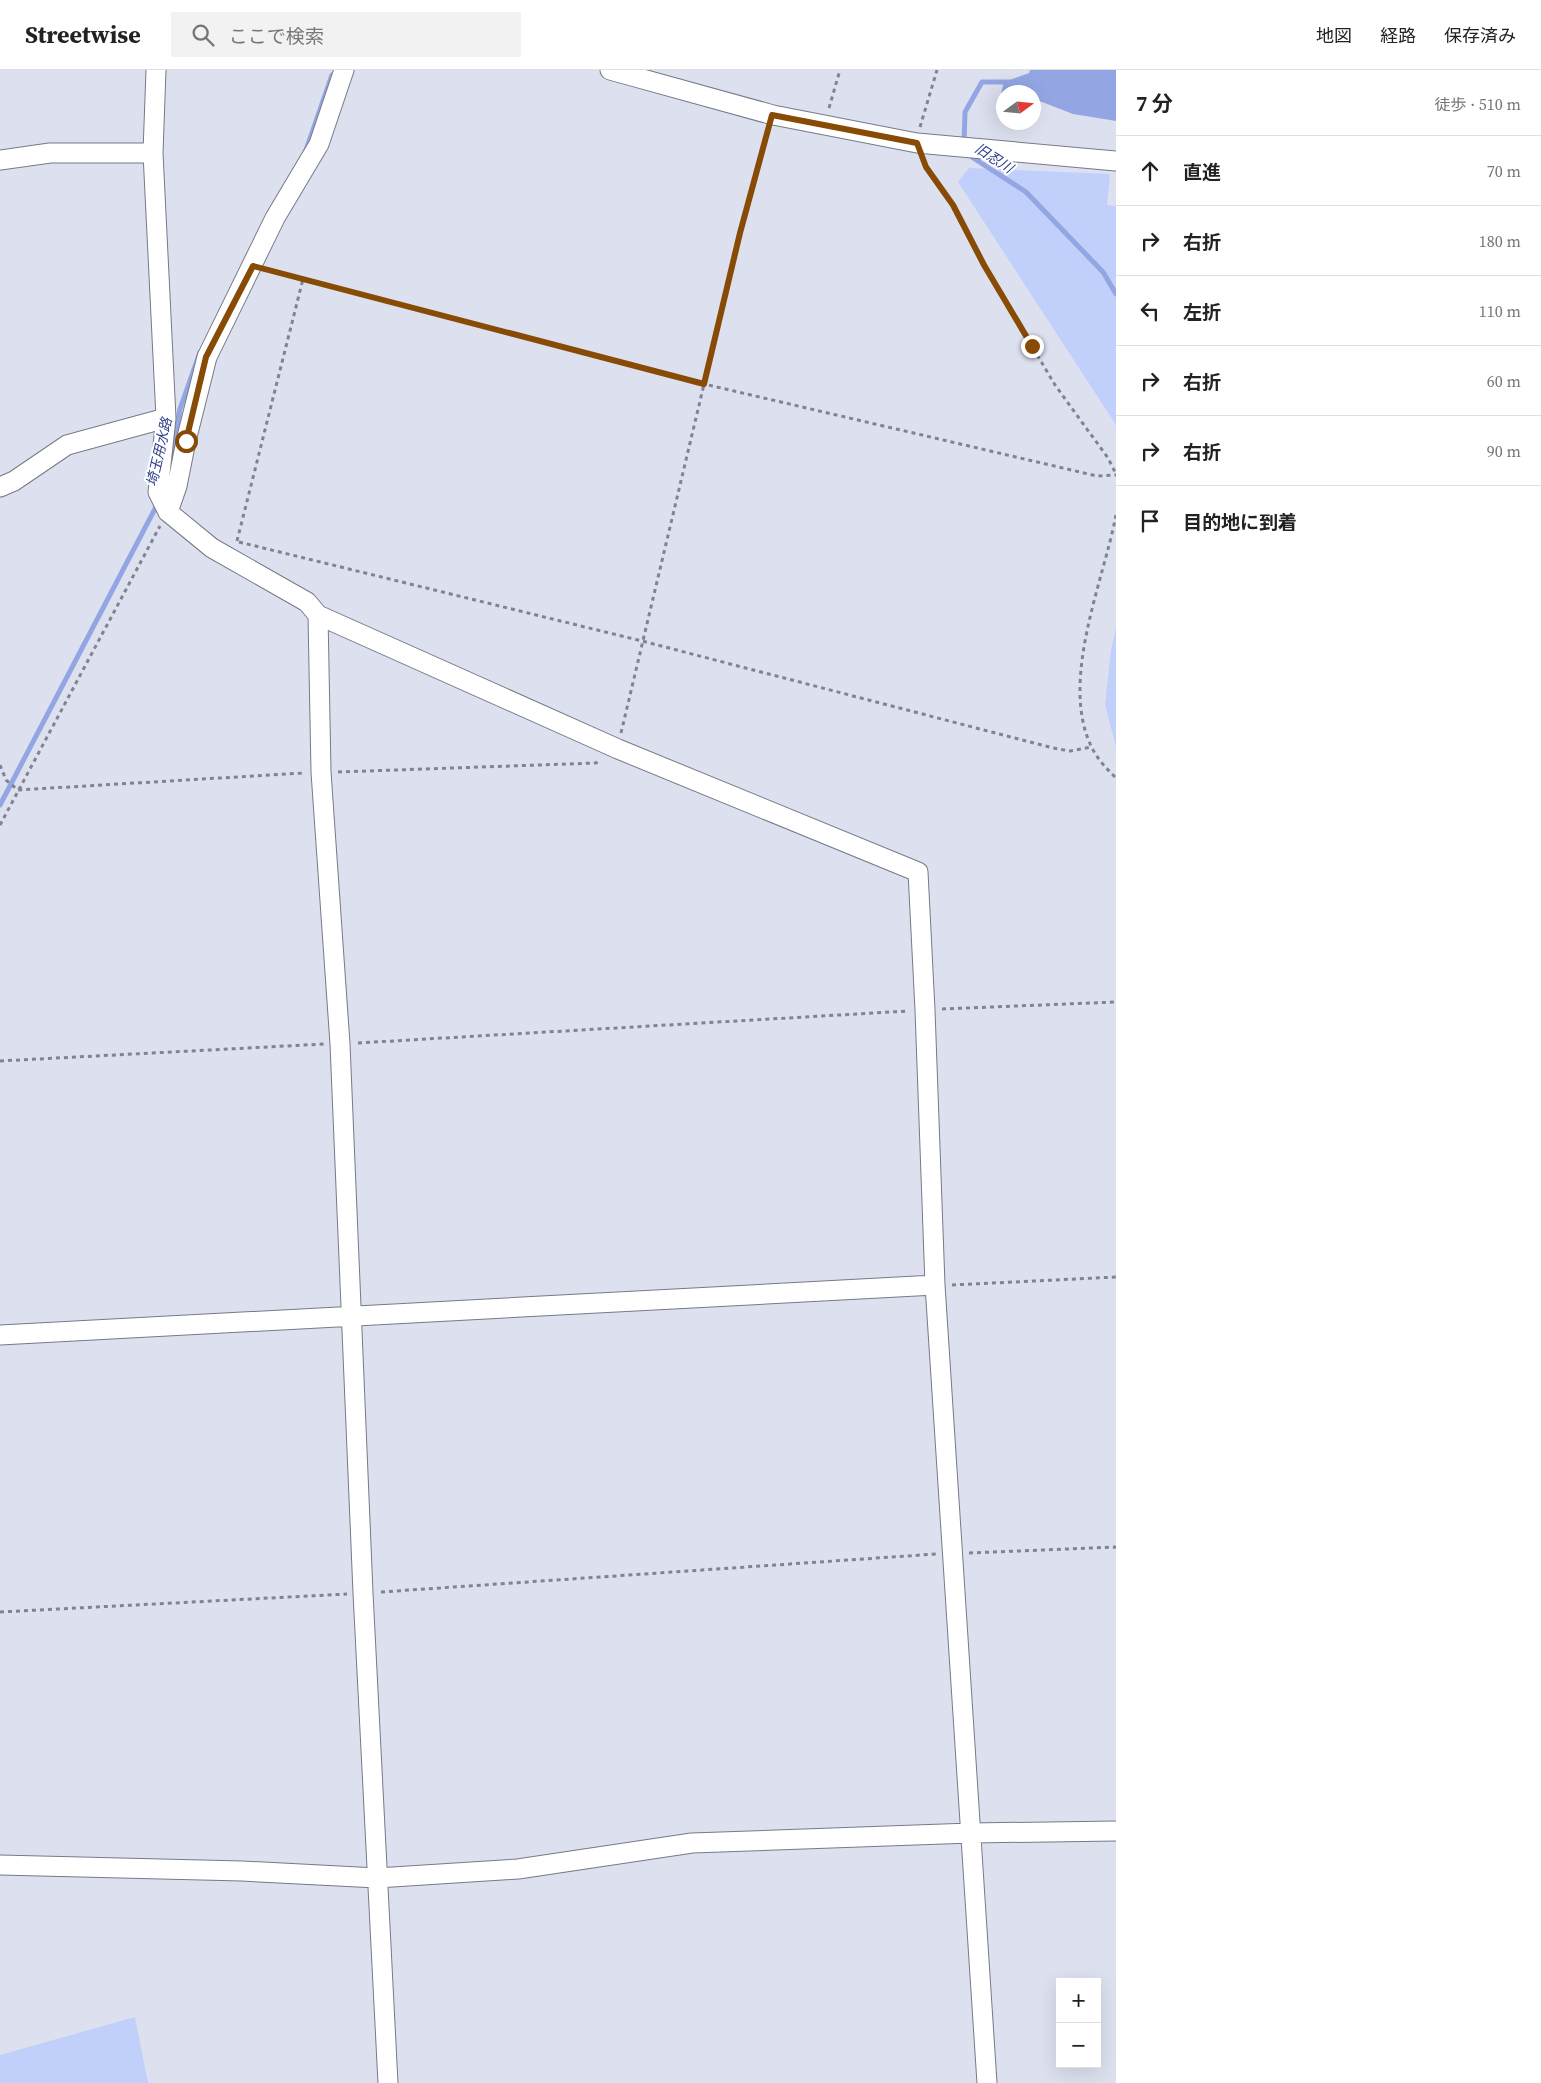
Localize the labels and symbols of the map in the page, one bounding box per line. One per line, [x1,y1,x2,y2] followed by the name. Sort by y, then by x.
[996,85,1041,130] north arrow
[971,138,1019,179] water label: 旧忍川
[1021,335,1044,358] route end
[141,415,177,488] water label: 埼玉用水路
[175,430,198,453] route start

